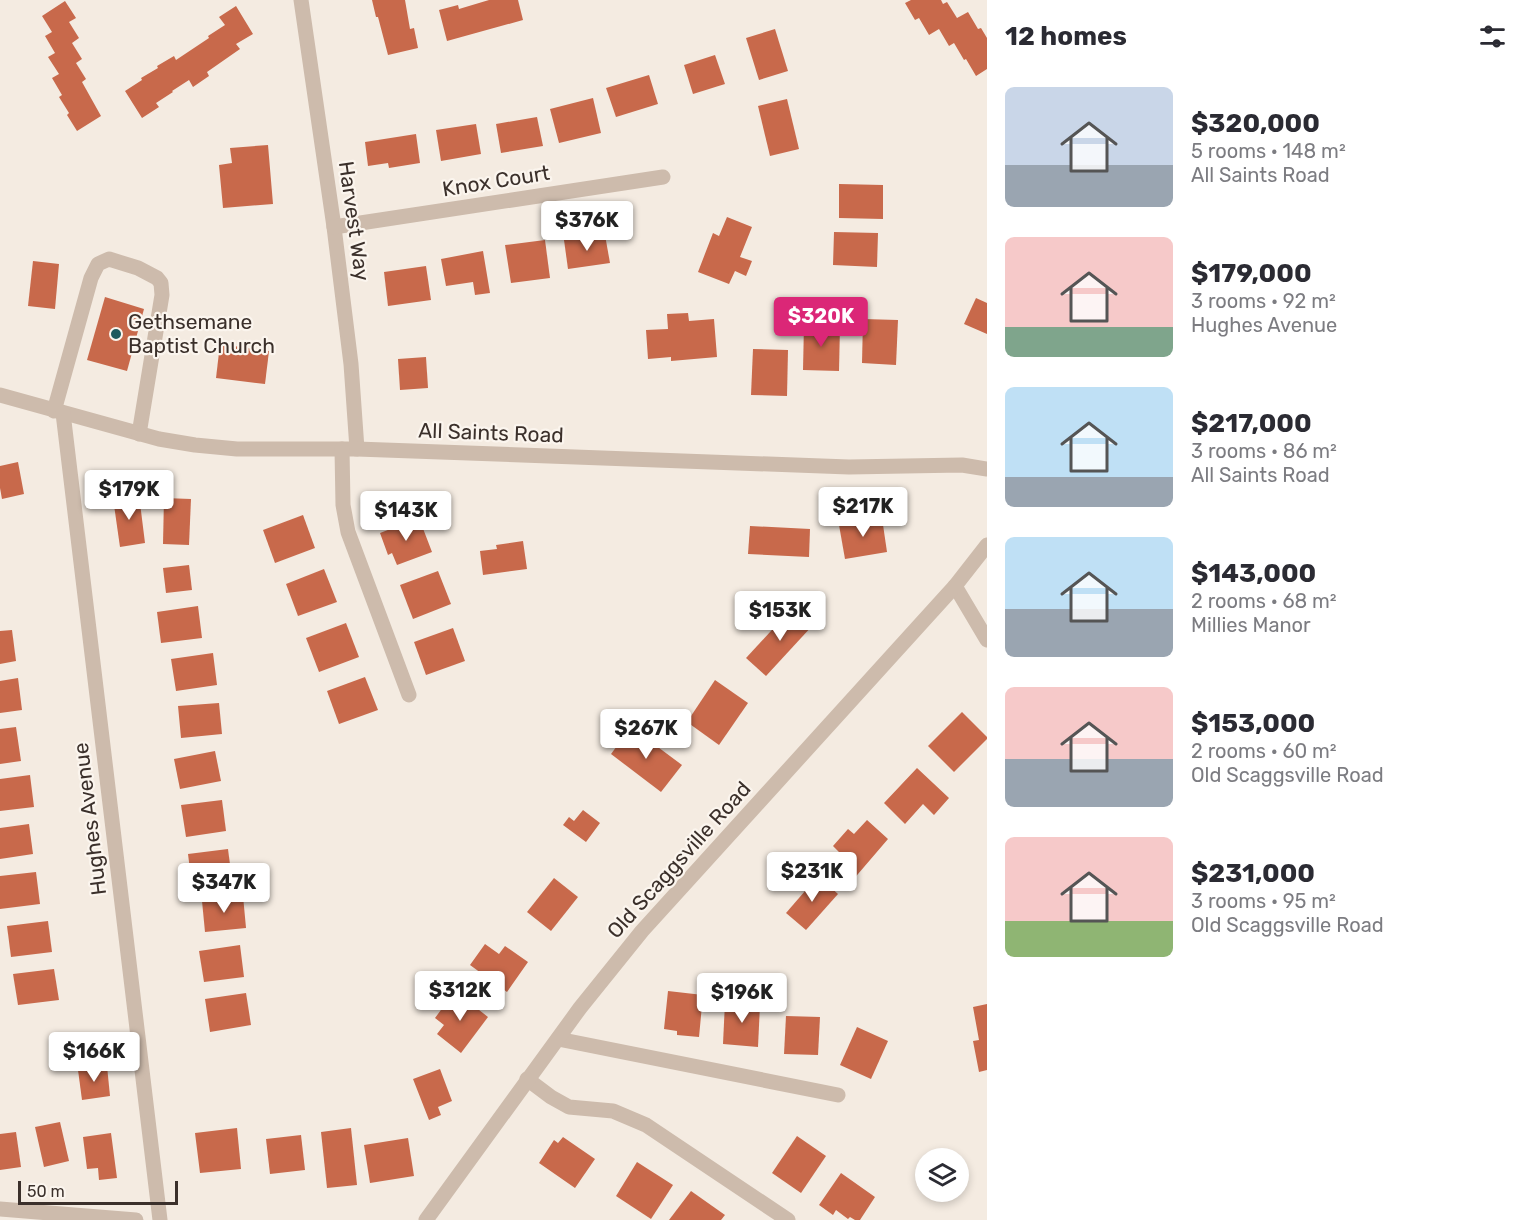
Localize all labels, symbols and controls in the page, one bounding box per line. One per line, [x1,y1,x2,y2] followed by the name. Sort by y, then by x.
[1476,20,1509,53] icon: filters
[1005,21,1127,52] text: 12 homes
[1191,108,1320,139] text: $320,000
[1053,111,1125,183] icon: home
[1191,139,1346,163] text: 5 rooms · 148 m²
[334,159,375,283] street label: Harvest Way
[440,160,551,201] street label: Knox Court
[1191,163,1330,187] text: All Saints Road
[545,201,629,252] pin: $376K
[555,208,619,232] text: $376K
[1191,258,1312,289] text: $179,000
[1053,261,1125,333] icon: home
[1191,289,1336,313] text: 3 rooms · 92 m²
[779,297,863,348] pin: $320K
[788,304,854,328] text: $320K
[128,309,275,358] place label: Gethsemane Baptist Church
[1191,313,1337,337] text: Hughes Avenue
[109,327,123,341] marker: Gethsemane Baptist Church
[1191,408,1312,439] text: $217,000
[1053,411,1125,483] icon: home
[418,417,564,448] street label: All Saints Road
[1191,439,1337,463] text: 3 rooms · 86 m²
[1191,463,1330,487] text: All Saints Road
[87,470,171,521] pin: $179K
[99,477,159,501] text: $179K
[821,487,905,538] pin: $217K
[364,491,448,542] pin: $143K
[832,494,894,518] text: $217K
[374,498,438,522] text: $143K
[1191,558,1316,589] text: $143,000
[1053,561,1125,633] icon: home
[1191,589,1337,613] text: 2 rooms · 68 m²
[738,591,822,642] pin: $153K
[749,598,811,622] text: $153K
[1191,613,1311,637] text: Millies Manor
[1191,708,1315,739] text: $153,000
[604,709,688,760] pin: $267K
[1053,711,1125,783] icon: home
[614,716,678,740] text: $267K
[1191,739,1337,763] text: 2 rooms · 60 m²
[68,741,111,897] street label: Hughes Avenue
[1191,763,1384,787] text: Old Scaggsville Road
[602,776,756,943] street label: Old Scaggsville Road
[770,852,854,903] pin: $231K
[1191,858,1315,889] text: $231,000
[781,859,843,883] text: $231K
[1053,861,1125,933] icon: home
[182,863,266,914] pin: $347K
[192,870,256,894] text: $347K
[1191,889,1336,913] text: 3 rooms · 95 m²
[1191,913,1384,937] text: Old Scaggsville Road
[418,971,502,1022] pin: $312K
[700,973,784,1024] pin: $196K
[429,978,491,1002] text: $312K
[711,980,773,1004] text: $196K
[52,1032,136,1083] pin: $166K
[63,1039,125,1063] text: $166K
[915,1148,969,1202] map controls
[915,1148,969,1202] button: layers
[18,1178,178,1206] scale bar
[27,1182,65,1201] text: 50 m

